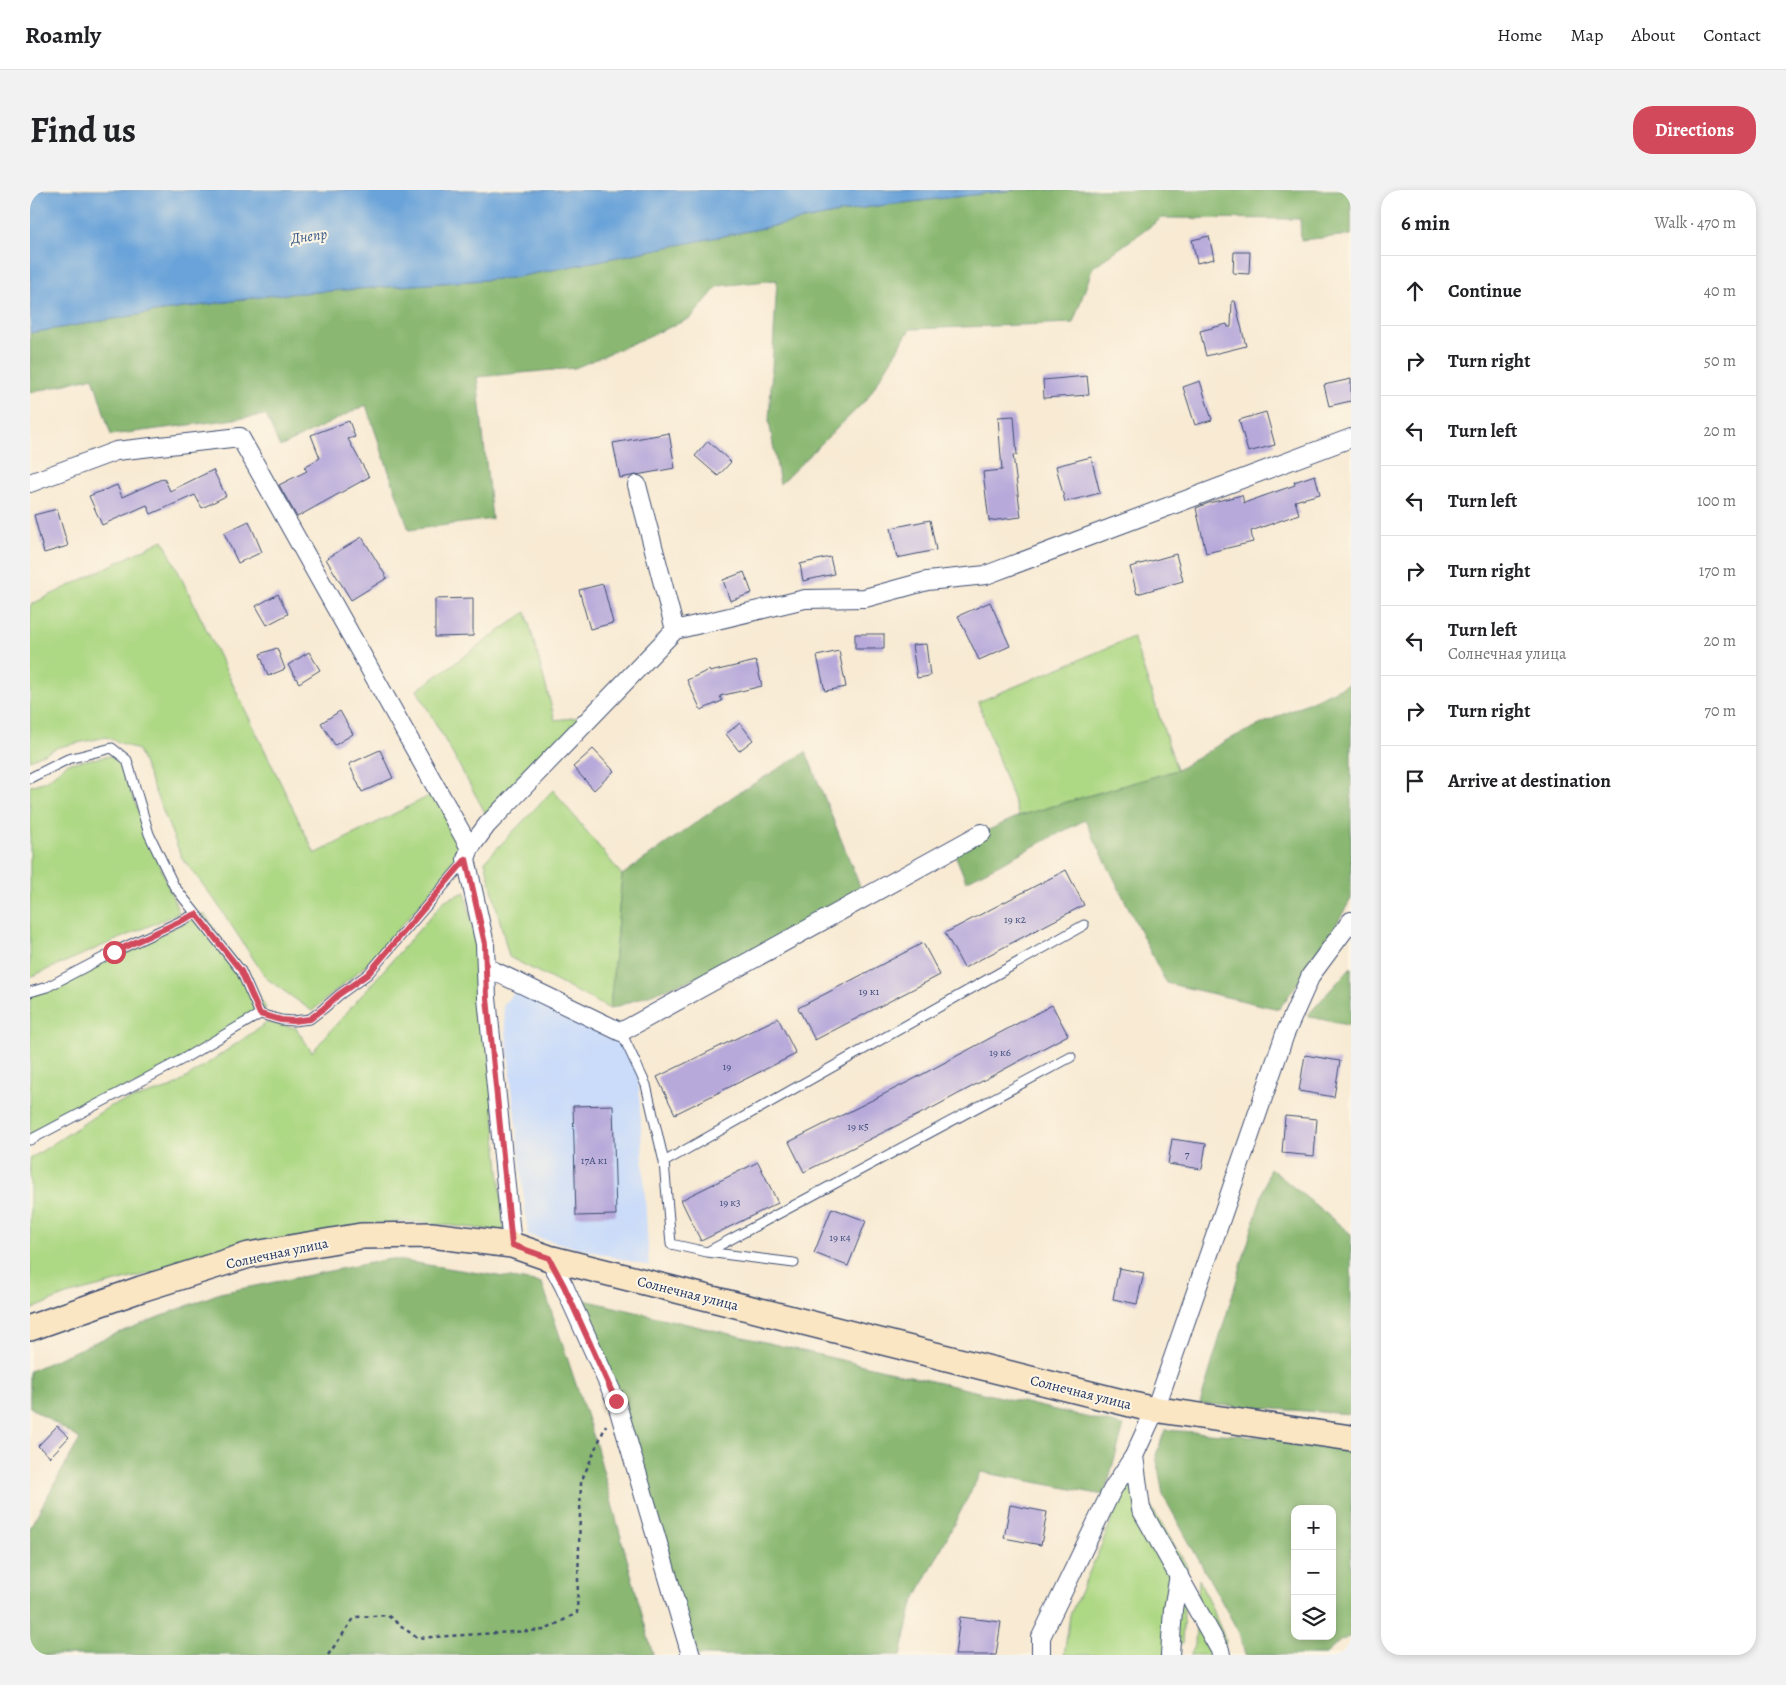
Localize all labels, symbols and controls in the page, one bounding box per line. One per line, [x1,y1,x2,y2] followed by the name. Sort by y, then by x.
[25,19,101,51] text: Roamly
[1497,23,1542,47] text: Home
[1570,23,1603,47] text: Map
[1631,23,1675,47] text: About
[1703,23,1761,47] text: Contact
[30,106,136,154] text: Find us
[1633,106,1756,154] button: Directions
[1401,209,1450,237] text: 6 min
[1655,212,1736,234] text: Walk · 470 m
[289,224,328,249] water label: Днепр
[1401,277,1429,305] icon: ahead
[1448,278,1522,304] text: Continue
[1704,280,1736,302] text: 40 m
[1401,347,1429,375] icon: right
[1448,348,1530,374] text: Turn right
[1704,350,1736,372] text: 50 m
[1401,417,1429,445] icon: left
[1448,418,1517,444] text: Turn left
[1703,420,1736,442] text: 20 m
[1401,487,1429,515] icon: left
[1448,488,1517,514] text: Turn left
[1697,490,1736,512] text: 100 m
[1401,557,1429,585] icon: right
[1448,558,1530,584] text: Turn right
[1699,560,1736,582] text: 170 m
[1448,617,1517,643] text: Turn left
[1401,627,1429,655] icon: left
[1703,630,1736,652] text: 20 m
[1448,643,1566,665] text: Солнечная улица
[1401,697,1429,725] icon: right
[1448,698,1530,724] text: Turn right
[1704,700,1736,722] text: 70 m
[1401,767,1429,795] icon: arrive
[1448,768,1611,794] text: Arrive at destination
[1004,912,1026,927] house number: 19 к2
[103,941,126,964] route start
[859,984,879,999] house number: 19 к1
[989,1045,1011,1060] house number: 19 к6
[723,1059,731,1074] house number: 19
[847,1119,869,1134] house number: 19 к5
[1185,1147,1190,1162] house number: 7
[581,1153,607,1168] house number: 17А к1
[719,1195,741,1210] house number: 19 к3
[829,1230,851,1245] house number: 19 к4
[224,1233,330,1274] street label: Солнечная улица
[635,1272,741,1315] street label: Солнечная улица
[1028,1371,1134,1414] street label: Солнечная улица
[605,1390,628,1413] route end
[1291,1505,1336,1640] map controls
[1291,1505,1336,1550] button: +
[1291,1550,1336,1595] button: −
[1291,1595,1336,1640] button: layers

